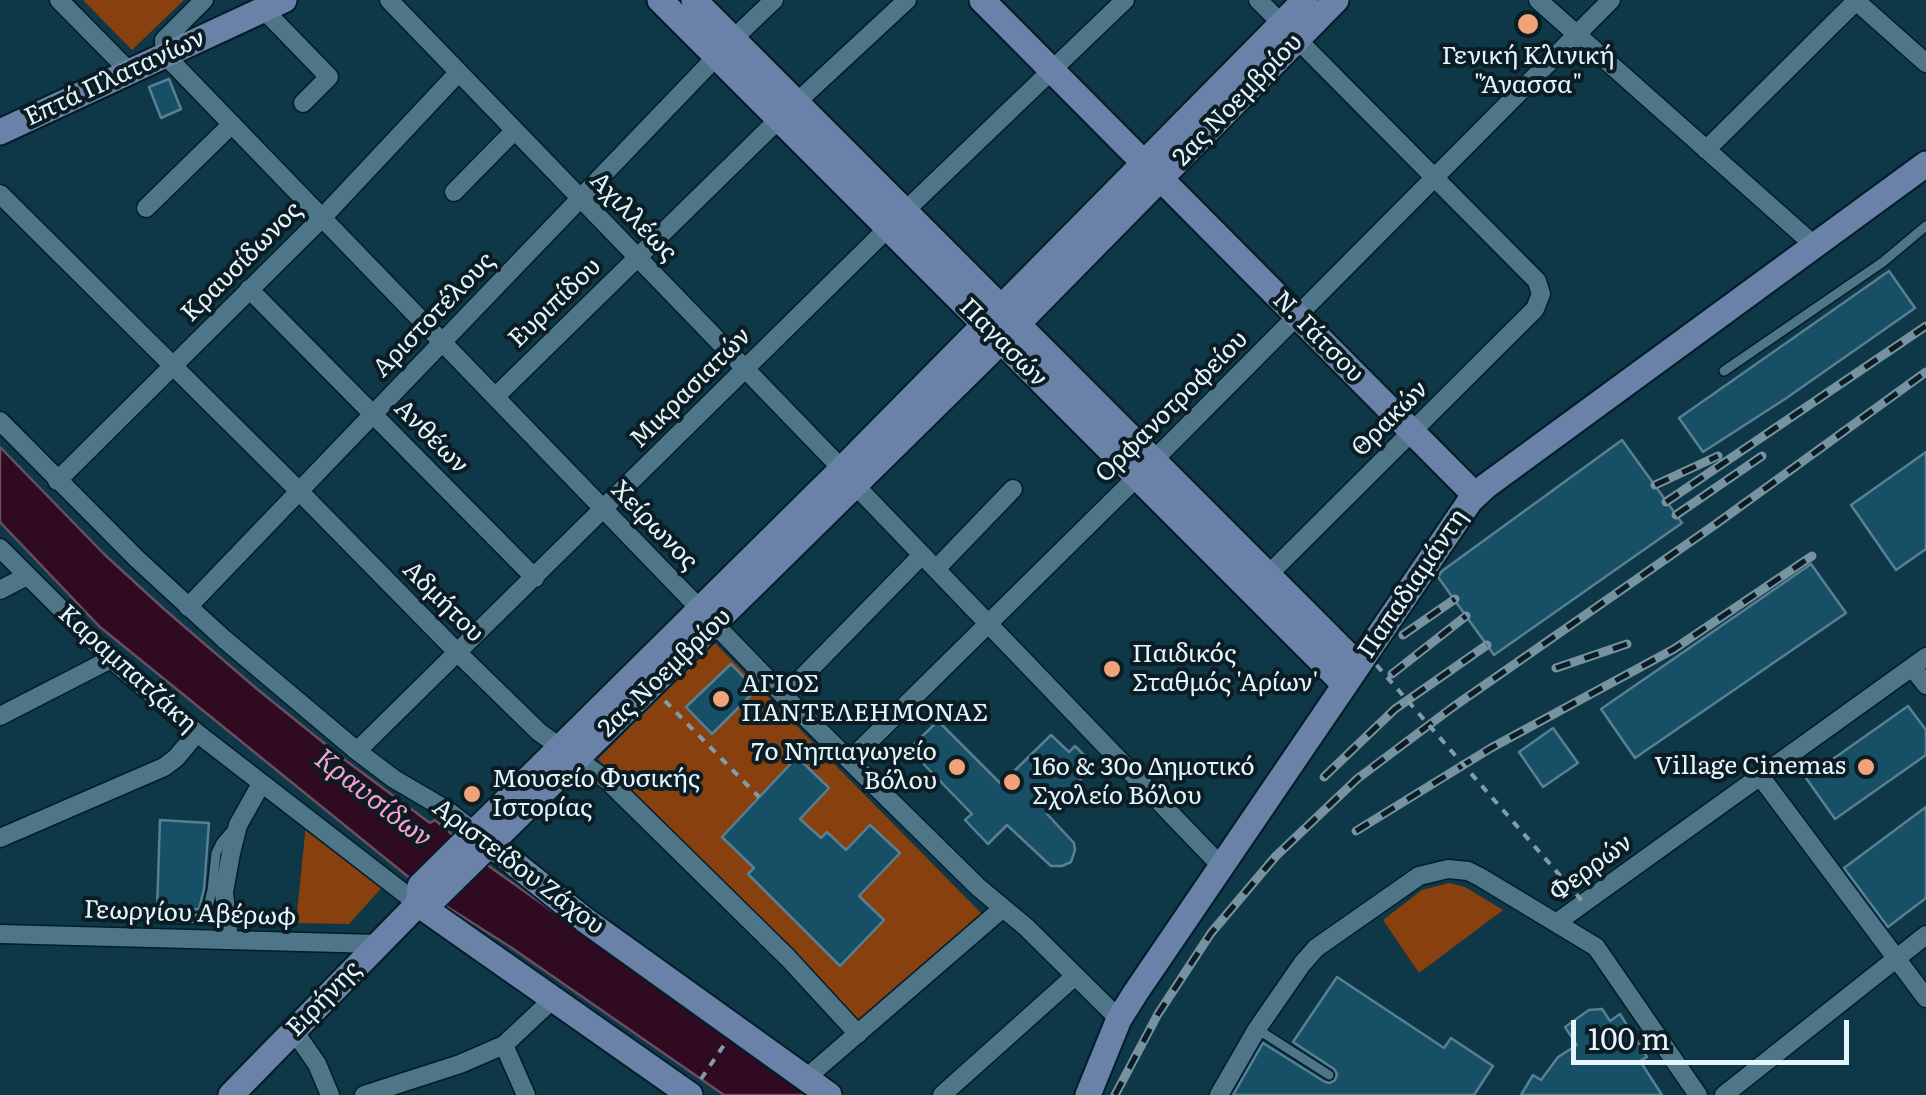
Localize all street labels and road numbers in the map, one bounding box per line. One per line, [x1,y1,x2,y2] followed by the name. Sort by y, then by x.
[20,23,210,133] street label: Επτά Πλατανίων
[1167,27,1309,173] street label: 2ας Νοεμβρίου
[583,166,683,268] street label: Αχιλλέως
[176,196,308,328] street label: Κραυσίδωνος
[367,246,501,384] street label: Αριστοτέλους
[503,252,607,354] street label: Ευριπίδου
[1266,285,1370,389] street label: Ν. Γάτσου
[953,293,1053,393] street label: Παγασών
[624,321,758,455] street label: Μικρασιατών
[1090,325,1254,489] street label: Ορφανοτροφείου
[1345,374,1435,464] street label: Θρακών
[388,394,474,480] street label: Ανθέων
[604,475,704,577] street label: Χείρωνος
[1352,504,1474,664] street label: Παπαδιαμάντη
[396,555,490,649] street label: Αδμήτου
[52,599,202,739] street label: Καραμπατζάκη
[592,602,738,744] street label: 2ας Νοεμβρίου
[426,793,610,941] street label: Αριστείδου Ζάχου
[1544,828,1638,908] street label: Φερρών
[83,895,297,933] street label: Γεωργίου Αβέρωφ
[281,955,367,1043] street label: Ειρήνης

